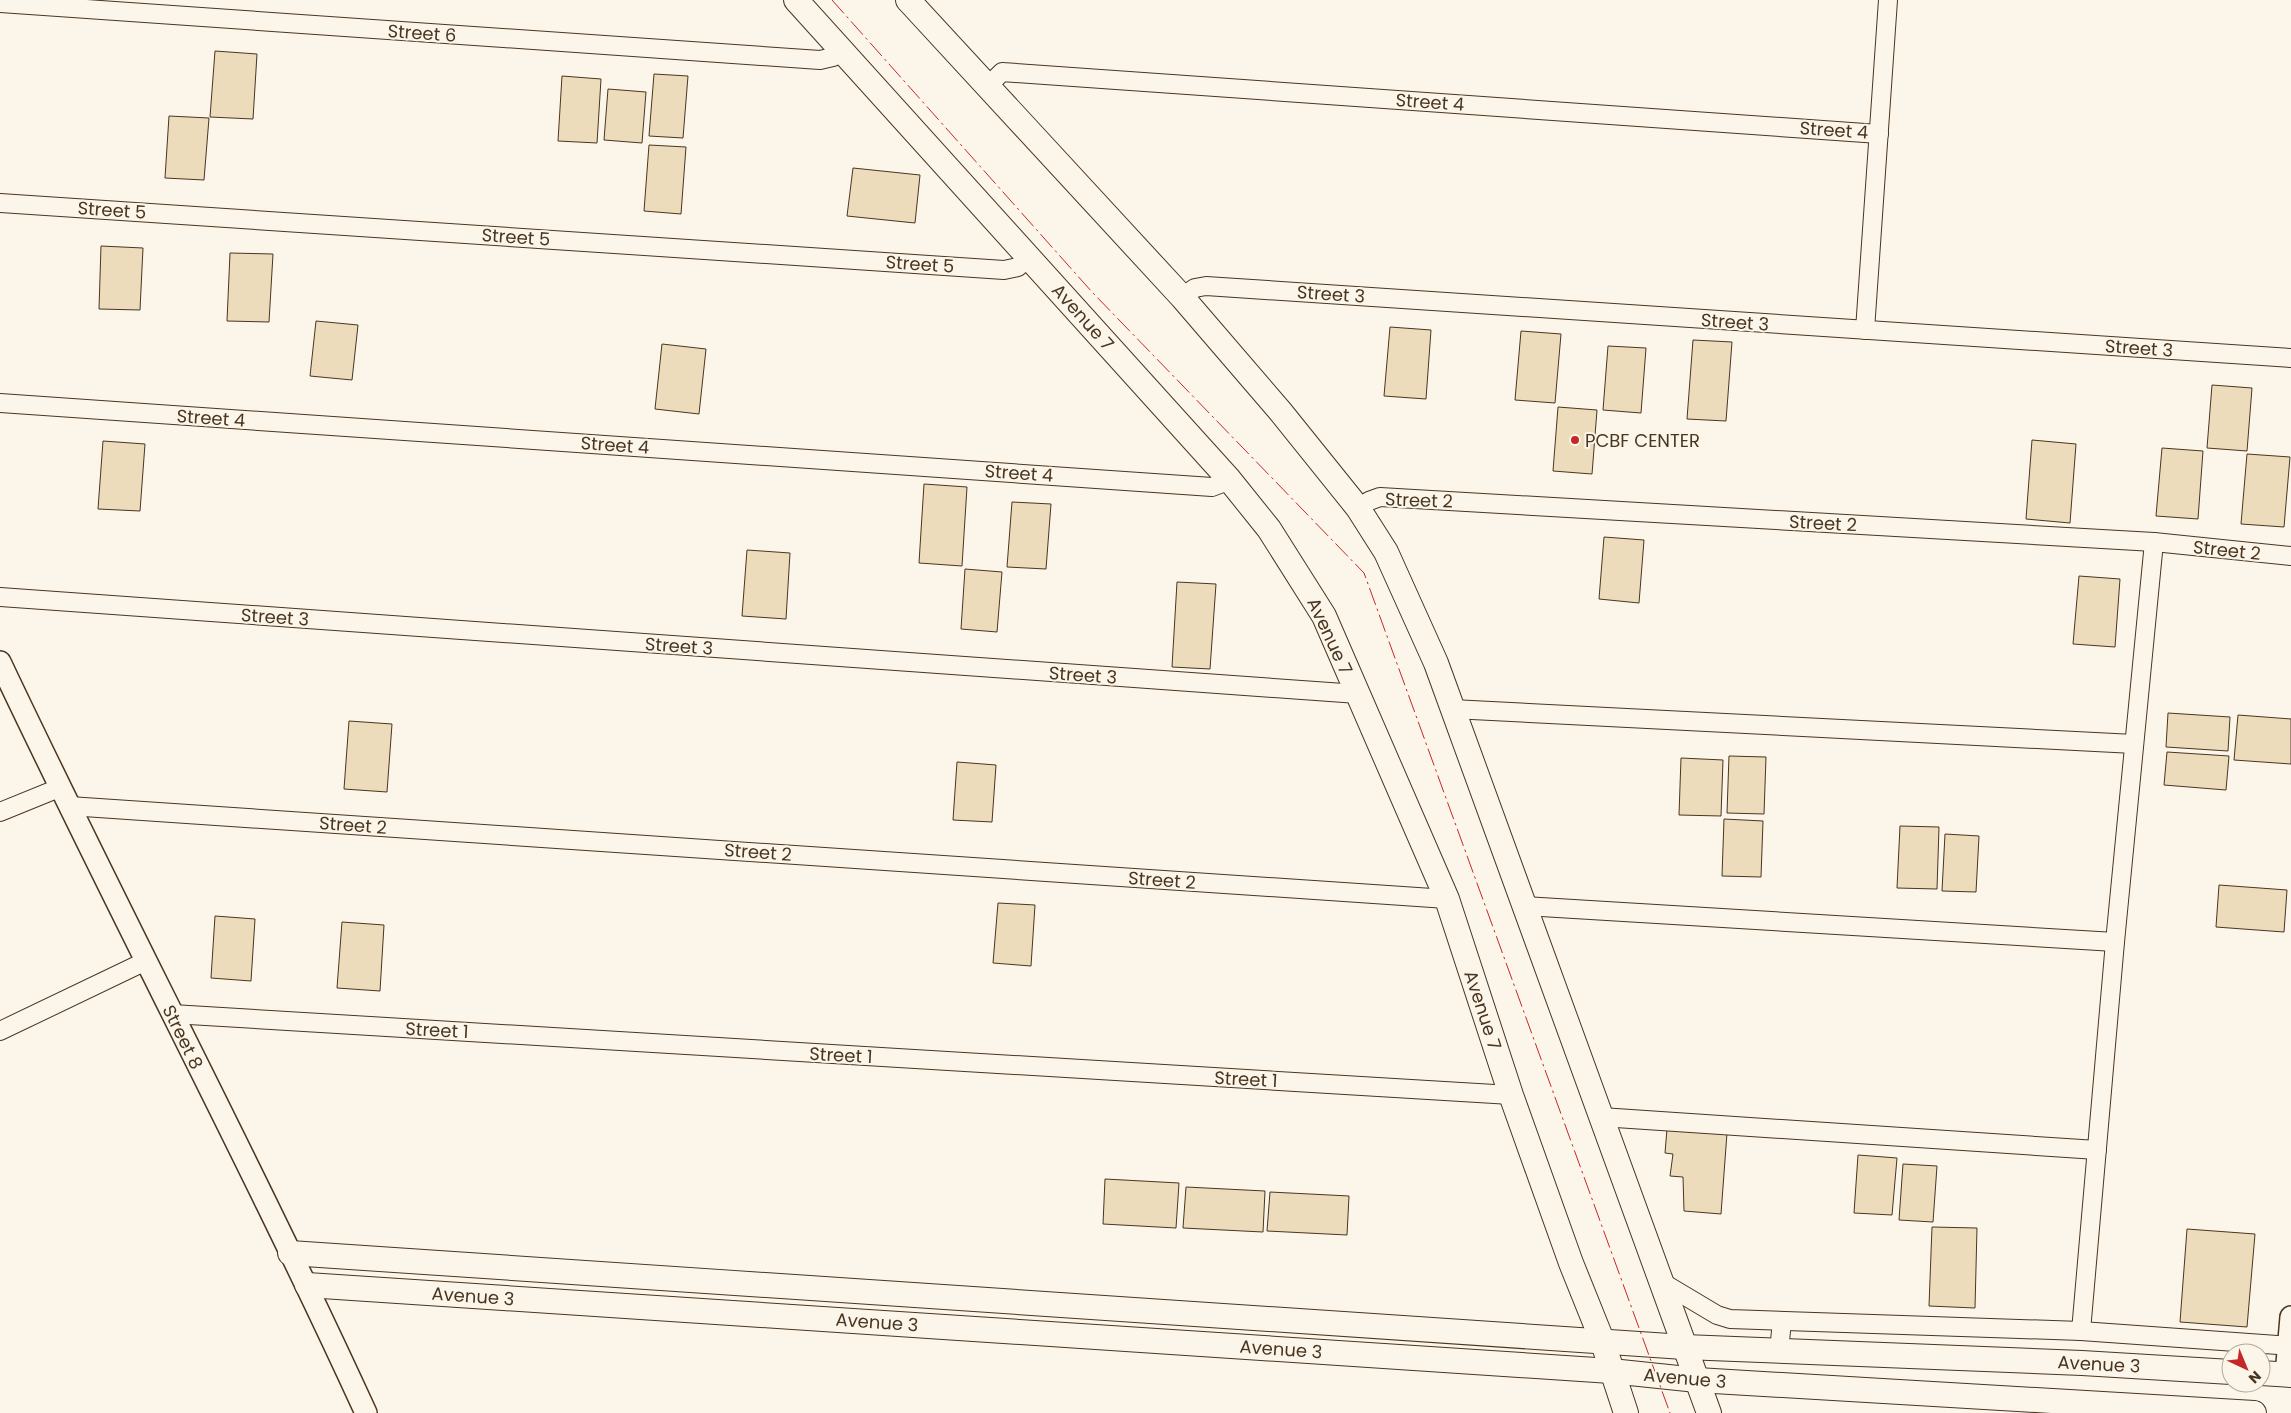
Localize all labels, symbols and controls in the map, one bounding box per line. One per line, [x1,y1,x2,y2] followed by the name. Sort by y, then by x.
[387,18,457,48] street label: Street 6
[1395,87,1465,117] street label: Street 4
[1799,115,1869,145] street label: Street 4
[77,195,147,225] street label: Street 5
[481,222,551,252] street label: Street 5
[885,249,955,279] street label: Street 5
[1046,278,1120,356] street label: Avenue 7
[1296,279,1366,309] street label: Street 3
[1700,307,1770,337] street label: Street 3
[2104,333,2174,363] street label: Street 3
[176,403,246,433] street label: Street 4
[1585,428,1700,453] place label: PCBF CENTER
[580,430,650,460] street label: Street 4
[1569,434,1581,446] marker: PCBF CENTER
[984,458,1054,488] street label: Street 4
[1385,486,1453,514] street label: Street 2
[1788,509,1858,537] street label: Street 2
[2192,534,2262,566] street label: Street 2
[1301,593,1359,679] street label: Avenue 7
[240,602,310,632] street label: Street 3
[644,631,714,661] street label: Street 3
[1048,660,1118,690] street label: Street 3
[318,810,388,840] street label: Street 2
[723,837,793,867] street label: Street 2
[1127,865,1197,895] street label: Street 2
[1458,967,1508,1053] street label: Avenue 7
[157,1001,209,1073] street label: Street 8
[405,1016,469,1044] street label: Street 1
[809,1041,873,1069] street label: Street 1
[1214,1065,1278,1093] street label: Street 1
[431,1281,515,1311] street label: Avenue 3
[835,1307,919,1337] street label: Avenue 3
[1239,1334,1323,1364] street label: Avenue 3
[2221,1343,2271,1393] north arrow
[2057,1349,2141,1379] street label: Avenue 3
[1643,1362,1727,1394] street label: Avenue 3
[2244,1367,2266,1388] text: N

